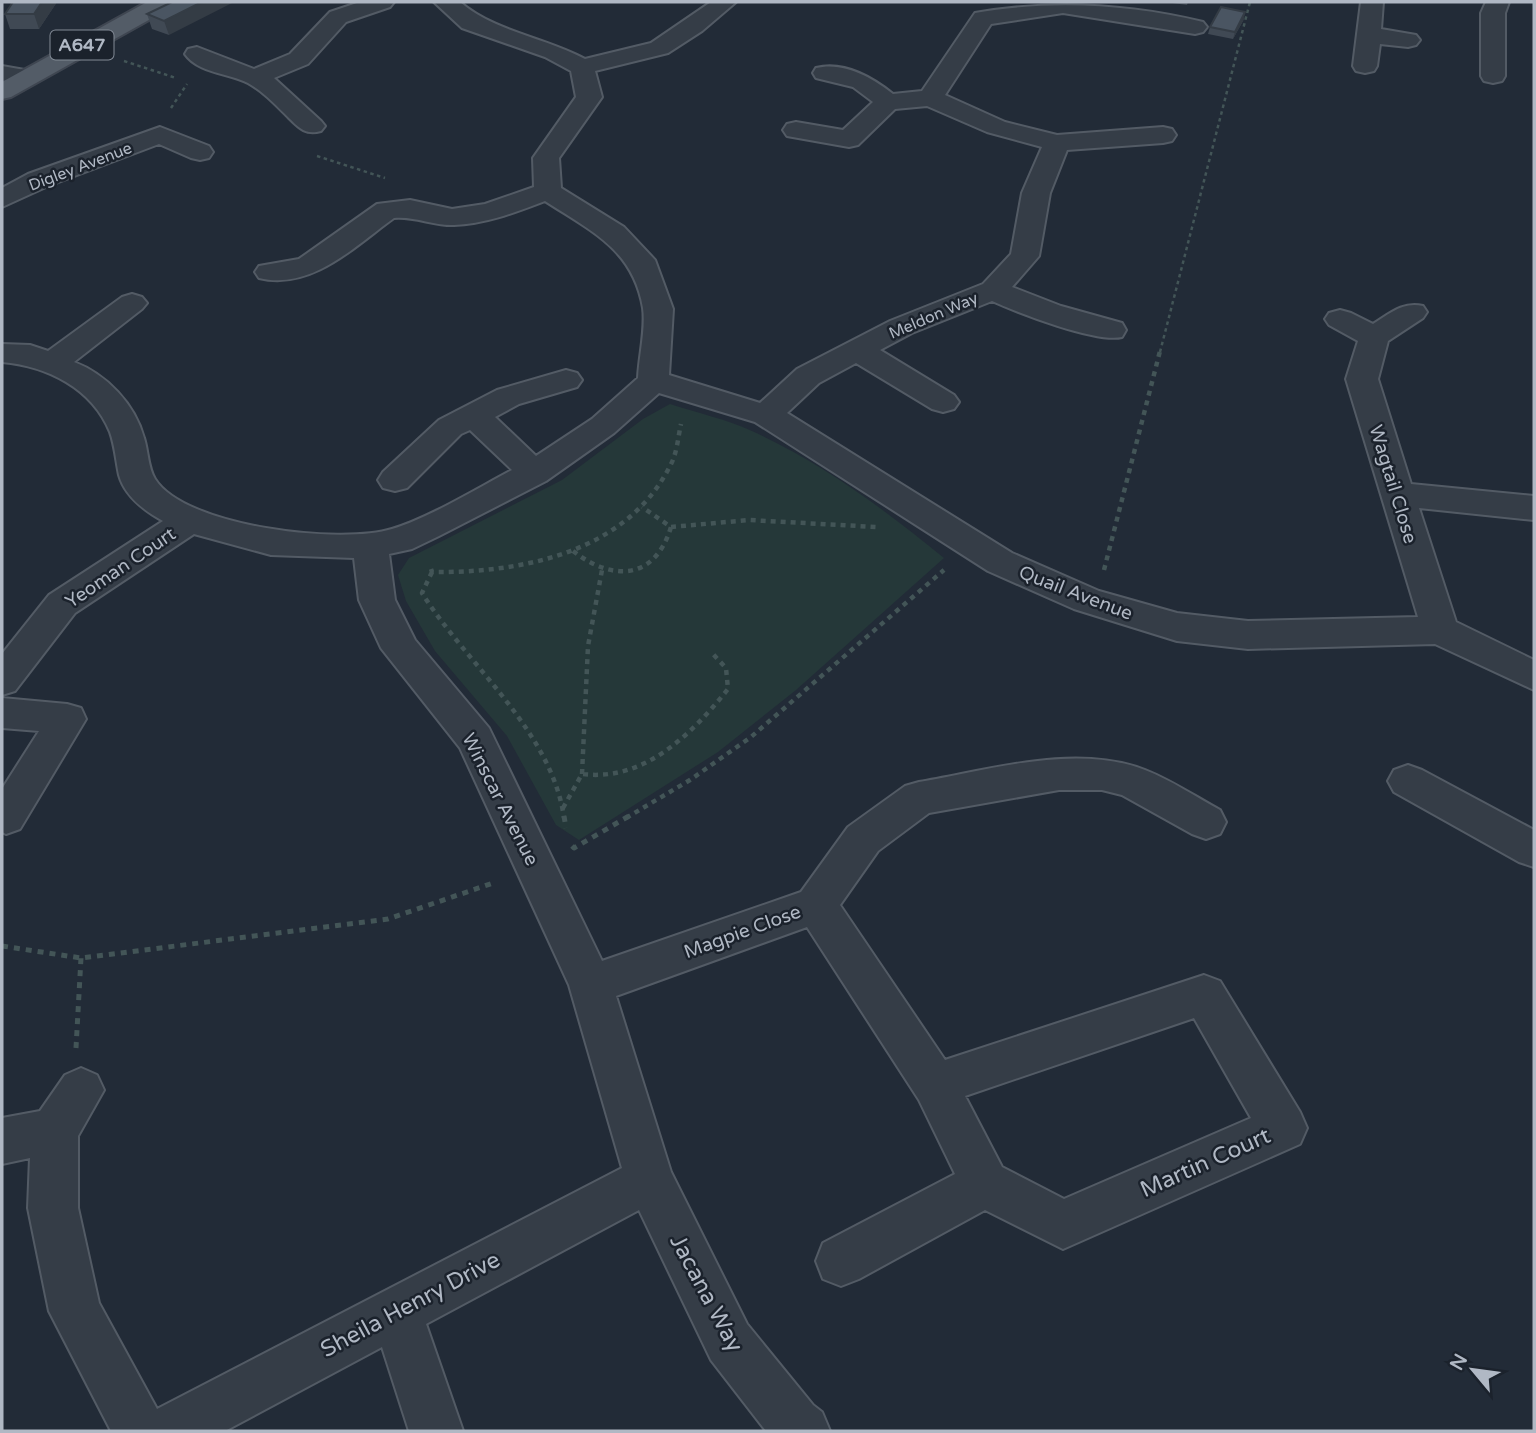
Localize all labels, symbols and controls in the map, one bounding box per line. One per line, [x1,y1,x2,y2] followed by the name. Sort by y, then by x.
[50,31,114,60] road number: A647
[26,138,135,196] street label: Digley Avenue
[886,288,981,344] street label: Meldon Way
[1365,422,1422,546] street label: Wagtail Close
[61,523,180,613] street label: Yeoman Court
[1016,561,1136,625] street label: Quail Avenue
[457,730,543,869] street label: Winscar Avenue
[681,901,804,963] street label: Magpie Close
[1136,1122,1275,1204] street label: Martin Court
[663,1230,749,1357] street label: Jacana Way
[316,1246,505,1364] street label: Sheila Henry Drive
[1438,1335,1508,1405] north arrow
[1446,1350,1472,1374] text: N

